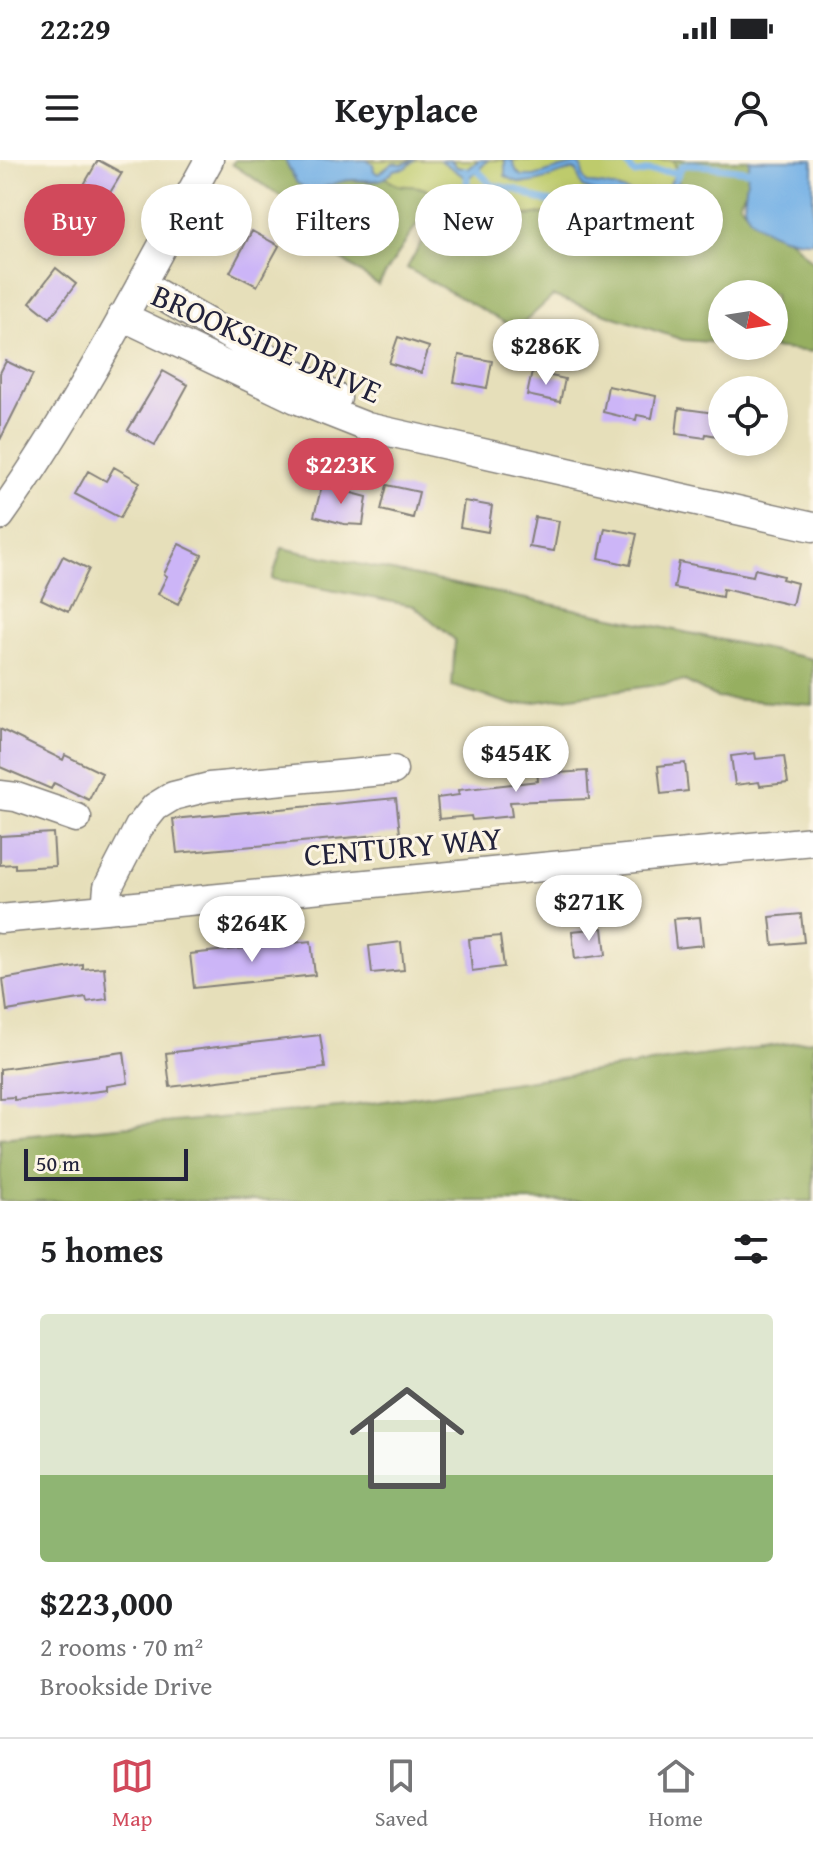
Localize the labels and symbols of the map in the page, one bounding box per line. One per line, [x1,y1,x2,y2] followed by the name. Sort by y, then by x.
[144,271,390,415] street label: BROOKSIDE DRIVE
[708,280,788,360] north arrow
[490,319,602,387] pin: $286K
[285,438,397,506] pin: $223K
[460,726,572,794] pin: $454K
[302,814,504,878] street label: CENTURY WAY
[533,875,645,943] pin: $271K
[196,896,308,964] pin: $264K
[24,1145,188,1181] scale bar

